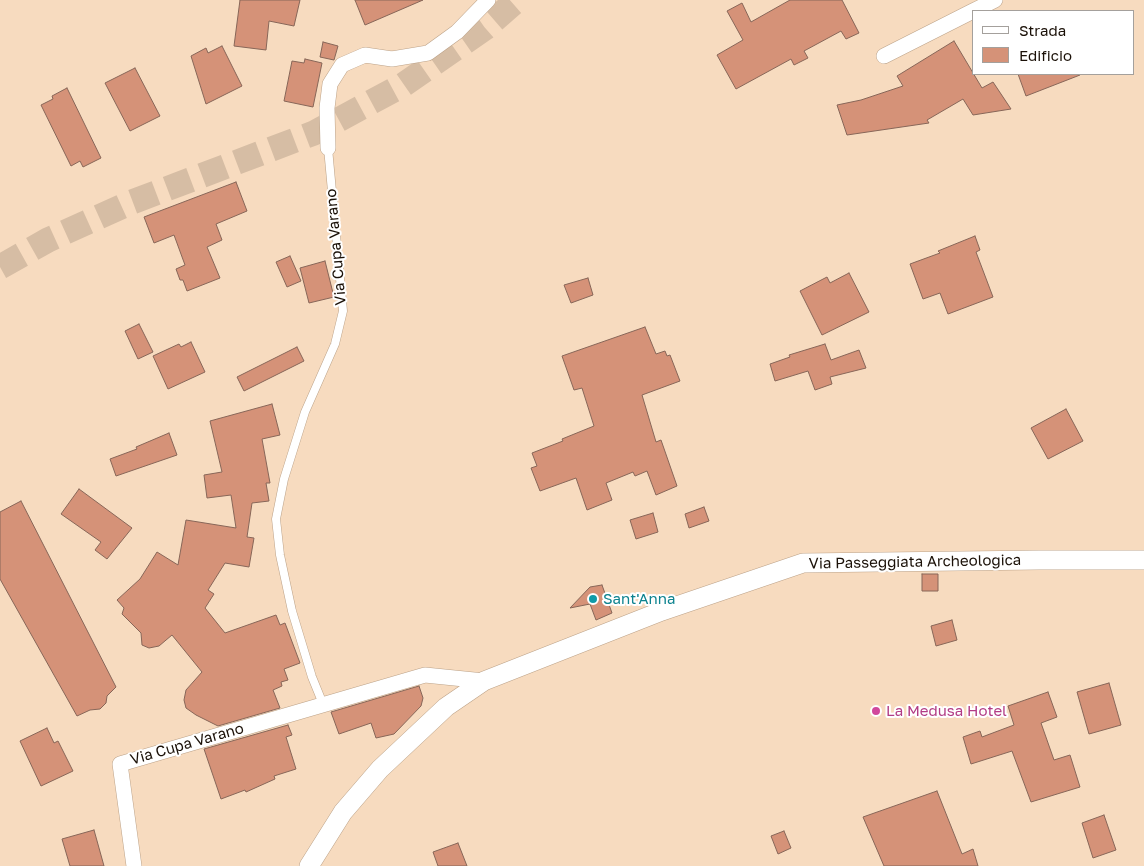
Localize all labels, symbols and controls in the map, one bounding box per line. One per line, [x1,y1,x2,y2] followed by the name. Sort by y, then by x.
[972,10,1134,75] legend
[1019,21,1066,39] text: Strada
[1019,46,1072,64] text: Edificio
[322,188,350,306] street label: Via Cupa Varano
[809,551,1021,573] street label: Via Passeggiata Archeologica
[603,590,675,608] place label: Sant'Anna
[587,593,599,605] marker: Sant'Anna
[886,702,1007,720] place label: La Medusa Hotel
[870,705,882,717] marker: La Medusa Hotel
[128,719,246,769] street label: Via Cupa Varano

